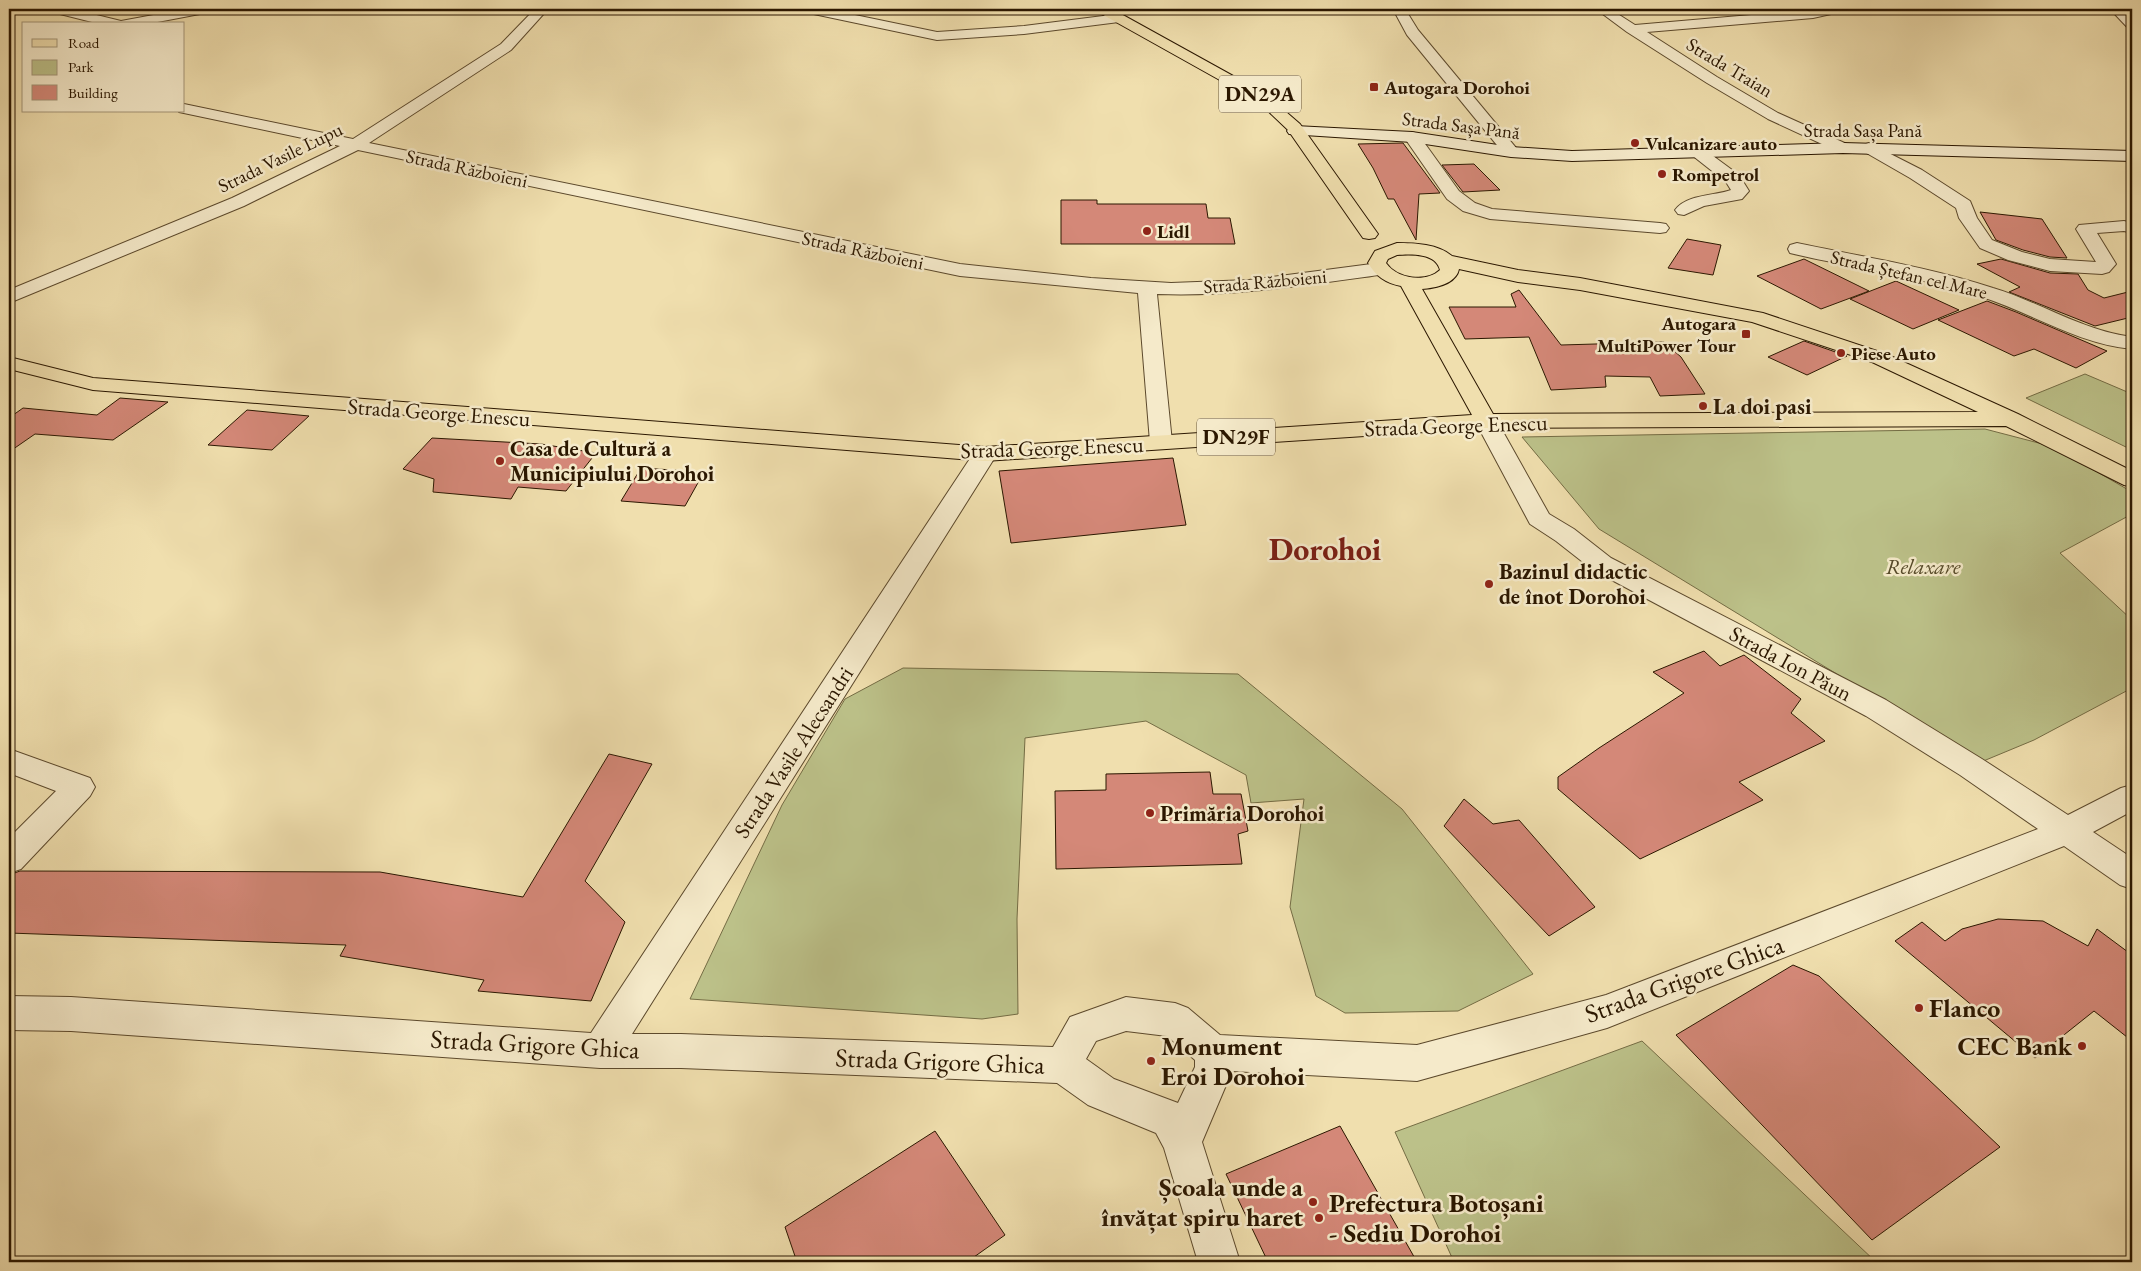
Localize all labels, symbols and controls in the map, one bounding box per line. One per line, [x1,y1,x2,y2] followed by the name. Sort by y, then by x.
[22,22,185,112] legend
[1682,32,1778,103] street label: Strada Traian
[68,33,100,52] text: Road
[68,57,95,76] text: Park
[1383,75,1530,100] place label: Autogara Dorohoi
[1219,76,1301,112] road number: DN29A
[1368,81,1380,93] marker: Autogara Dorohoi
[68,83,118,102] text: Building
[1401,106,1522,145] street label: Strada Sașa Pană
[214,116,347,198] street label: Strada Vasile Lupu
[1804,118,1923,143] street label: Strada Sașa Pană
[1645,131,1777,156] place label: Vulcanizare auto
[1629,137,1641,149] marker: Vulcanizare auto
[404,143,530,194] street label: Strada Războieni
[1672,162,1760,187] place label: Rompetrol
[1656,168,1668,180] marker: Rompetrol
[1157,219,1190,244] place label: Lidl
[800,225,926,276] street label: Strada Războieni
[1141,225,1153,237] marker: Lidl
[1828,244,1990,305] street label: Strada Ștefan cel Mare
[1202,264,1328,299] street label: Strada Războieni
[1597,311,1737,358] place label: Autogara MultiPower Tour
[1740,328,1752,340] marker: Autogara MultiPower Tour
[1851,341,1936,366] place label: Piese Auto
[1835,347,1847,359] marker: Piese Auto
[347,392,532,433] street label: Strada George Enescu
[1713,392,1812,421] place label: La doi pasi
[1697,400,1709,412] marker: La doi pasi
[1364,408,1548,443] street label: Strada George Enescu
[1197,418,1275,456] road number: DN29F
[960,430,1144,465] street label: Strada George Enescu
[510,434,715,488] place label: Casa de Cultură a Municipiului Dorohoi
[494,455,506,467] marker: Casa de Cultură a Municipiului Dorohoi
[1269,528,1382,570] district label: Dorohoi
[1886,552,1961,581] park label: Relaxare
[1499,557,1647,611] place label: Bazinul didactic de înot Dorohoi
[1483,578,1495,590] marker: Bazinul didactic de înot Dorohoi
[1724,619,1858,708] street label: Strada Ion Păun
[727,661,860,844] street label: Strada Vasile Alecsandri
[1160,799,1325,828] place label: Primăria Dorohoi
[1144,807,1156,819] marker: Primăria Dorohoi
[1580,927,1789,1031] street label: Strada Grigore Ghica
[1929,991,2000,1025] place label: Flanco
[1913,1002,1925,1014] marker: Flanco
[429,1022,641,1066] street label: Strada Grigore Ghica
[1161,1029,1305,1093] place label: Monument Eroi Dorohoi
[1957,1029,2073,1063] place label: CEC Bank
[835,1040,1046,1082] street label: Strada Grigore Ghica
[2076,1040,2088,1052] marker: CEC Bank
[1145,1055,1157,1067] marker: Monument Eroi Dorohoi
[1101,1170,1304,1234] place label: Școala unde a învățat spiru haret
[1329,1186,1544,1250] place label: Prefectura Botoșani - Sediu Dorohoi
[1307,1196,1319,1208] marker: Școala unde a învățat spiru haret
[1313,1212,1325,1224] marker: Prefectura Botoșani - Sediu Dorohoi

